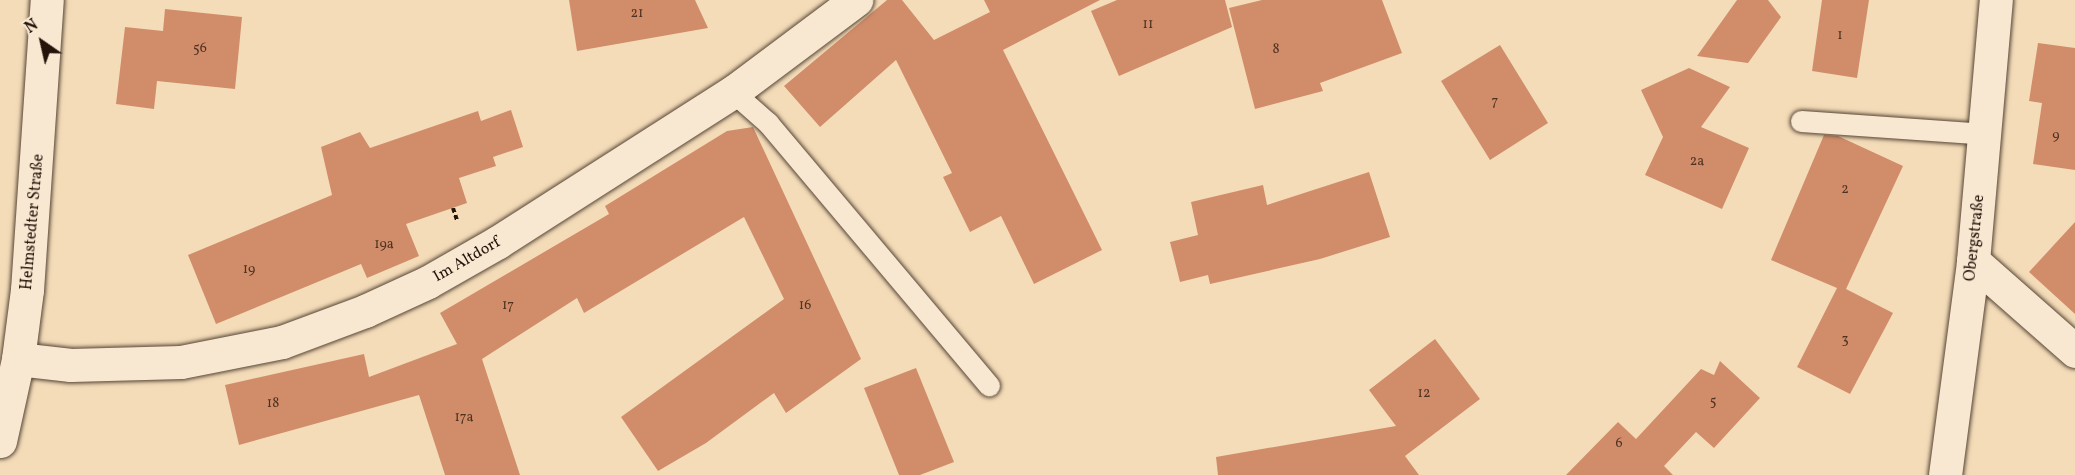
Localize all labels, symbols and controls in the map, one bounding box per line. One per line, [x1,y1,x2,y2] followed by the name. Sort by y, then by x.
[631,6,643,22] house number: 21
[12,12,72,72] north arrow
[21,15,43,39] text: N
[1143,17,1153,33] house number: 11
[1837,28,1843,44] house number: 1
[193,41,207,57] house number: 56
[1272,42,1280,58] house number: 8
[1492,94,1498,110] house number: 7
[2052,128,2060,144] house number: 9
[17,153,49,291] street label: Helmstedter Straße
[1690,154,1704,170] house number: 2a
[1841,182,1849,198] house number: 2
[1961,194,1989,282] street label: Obergstraße
[430,233,504,287] street label: Im Altdorf
[374,237,394,253] house number: 19a
[243,262,255,278] house number: 19
[502,298,514,314] house number: 17
[799,298,811,314] house number: 16
[1841,332,1849,348] house number: 3
[1418,386,1430,402] house number: 12
[1710,394,1716,410] house number: 5
[267,396,279,412] house number: 18
[454,410,474,426] house number: 17a
[1615,436,1623,452] house number: 6

